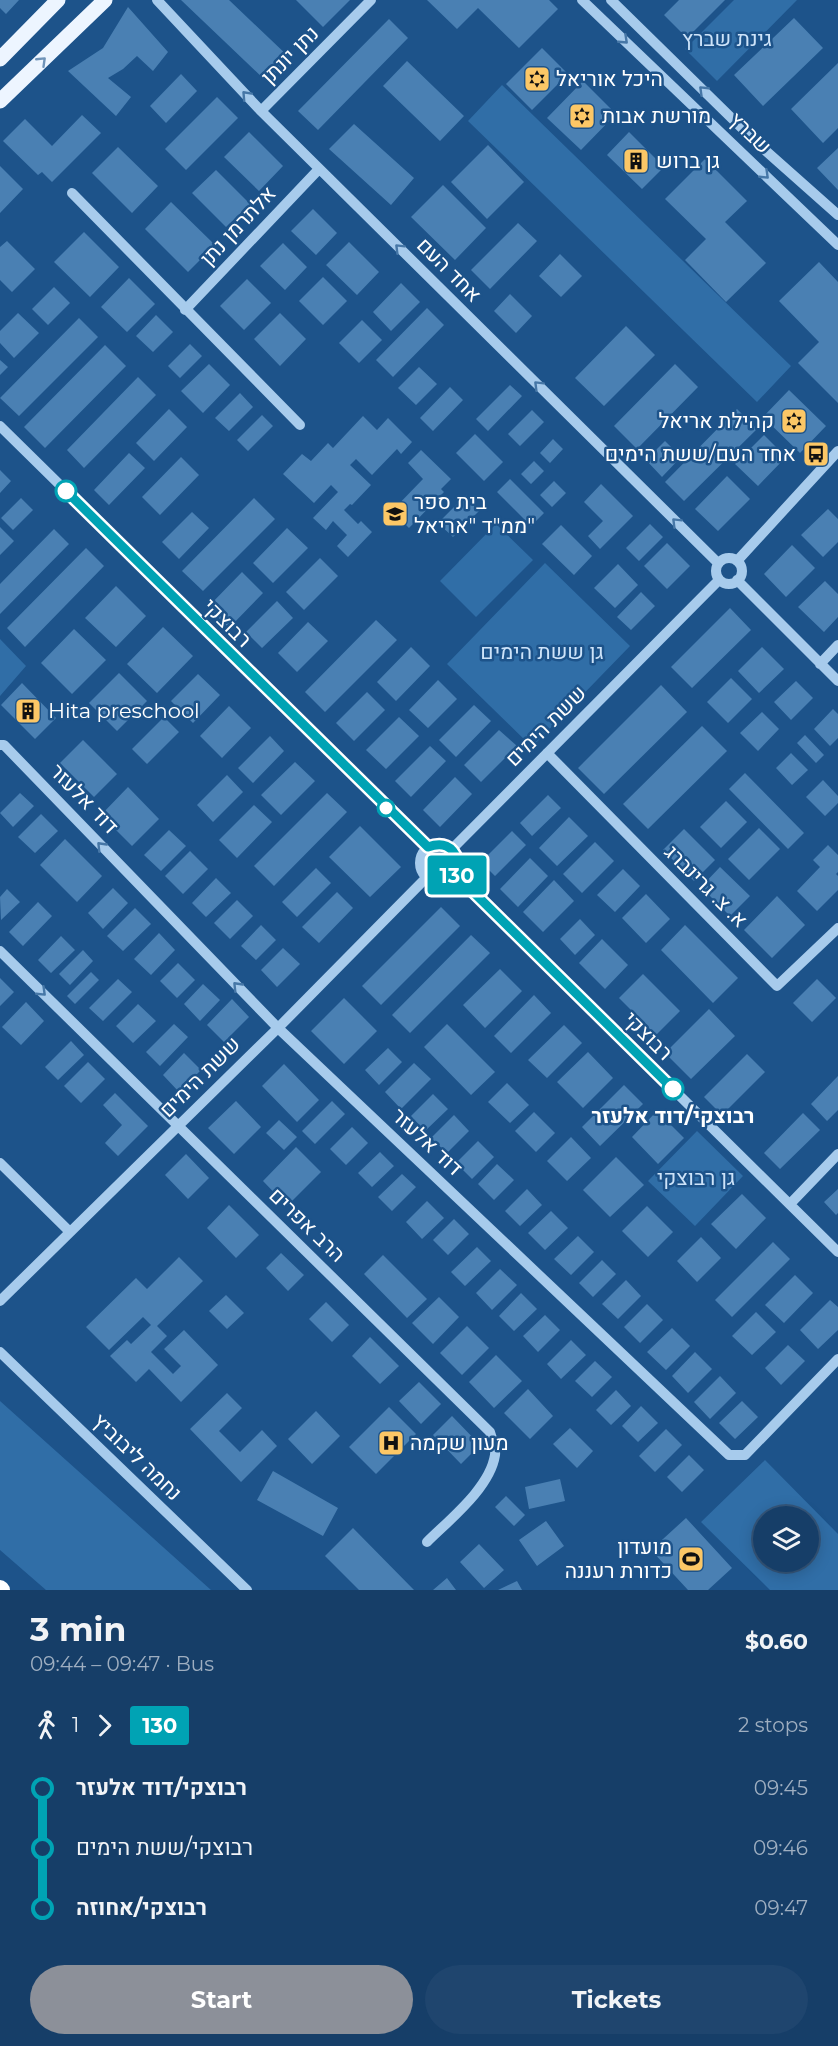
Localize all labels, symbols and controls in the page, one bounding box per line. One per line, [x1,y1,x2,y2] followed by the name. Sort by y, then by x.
[256,21,324,89] street label: נתן יונתן
[682,26,772,51] park label: גינת שברץ
[617,33,628,44] one-way arrow
[35,57,46,68] one-way arrow
[522,64,552,94] synagogue icon: היכל אוריאל
[556,66,663,91] place label: היכל אוריאל
[699,86,710,97] one-way arrow
[242,92,253,102] one-way arrow
[567,101,597,131] synagogue icon: מורשת אבות
[602,103,711,128] place label: מורשת אבות
[724,107,777,159] street label: שברץ
[621,146,651,176] building icon: גן ברוש
[656,148,720,173] place label: גן ברוש
[759,168,769,179] one-way arrow
[195,181,281,271] street label: אלתרמן נתן
[412,232,487,307] street label: אחד העם
[396,244,406,255] one-way arrow
[534,382,545,393] one-way arrow
[779,406,809,436] synagogue icon: קהילת אריאל
[658,408,774,433] place label: קהילת אריאל
[801,439,831,469] bus stop icon: אחד העם/ששת הימים
[605,441,796,466] place label: אחד העם/ששת הימים
[55,480,77,502] unlabelled marker
[414,489,535,538] place label: בית ספר ממ"ד "אריאל"
[380,499,410,529] school or university icon: בית ספר ממ"ד "אריאל"
[673,519,684,530] one-way arrow
[198,593,257,652] street label: רבוצקי
[480,639,604,664] park label: גן ששת הימים
[500,680,591,771] street label: ששת הימים
[13,696,43,726] building icon: Hita preschool
[48,698,200,723] place label: Hita preschool
[45,758,124,839] street label: דוד אלעזר
[377,799,395,817] unlabelled marker
[660,839,753,932] street label: א. צ. גרינברג
[98,842,109,853] one-way arrow
[422,856,492,894] line badge: 130
[440,863,474,888] text: 130
[233,983,244,993] one-way arrow
[34,985,45,996] one-way arrow
[619,1006,678,1065] street label: רבוצקי
[154,1031,245,1122] street label: ששת הימים
[662,1078,684,1100] marker: רבוצקי/דוד אלעזר
[387,1103,468,1181] street label: דוד אלעזר
[591,1103,755,1128] place label: רבוצקי/דוד אלעזר
[657,1165,735,1190] park label: גן רבוצקי
[264,1182,351,1267] street label: הרב אפרים
[87,1408,187,1505] street label: נחמה ליבוביץ
[376,1428,406,1458] hospital icon: מעון שקמה
[410,1430,509,1455] place label: מעון שקמה
[753,1506,819,1572] map controls
[753,1506,819,1572] button: layers
[565,1534,672,1583] place label: מועדון כדורת רעננה
[676,1544,706,1574] sports icon: מועדון כדורת רעננה
[30,1609,126,1649] text: 3 min
[745,1628,808,1655] text: $0.60
[30,1652,214,1676] text: 09:44 – 09:47 · Bus
[30,1709,63,1742] icon: walk
[88,1709,121,1742] icon: forward
[72,1713,79,1737] text: 1
[142,1713,177,1738] text: 130
[738,1713,808,1737] text: 2 stops
[76,1774,247,1801] text: רבוצקי/דוד אלעזר
[754,1776,808,1800] text: 09:45
[76,1834,253,1861] text: רבוצקי/ששת הימים
[753,1836,808,1860] text: 09:46
[76,1894,207,1921] text: רבוצקי/אחוזה
[754,1896,808,1920] text: 09:47
[30,1965,413,2034] button: Start
[425,1965,808,2034] button: Tickets

